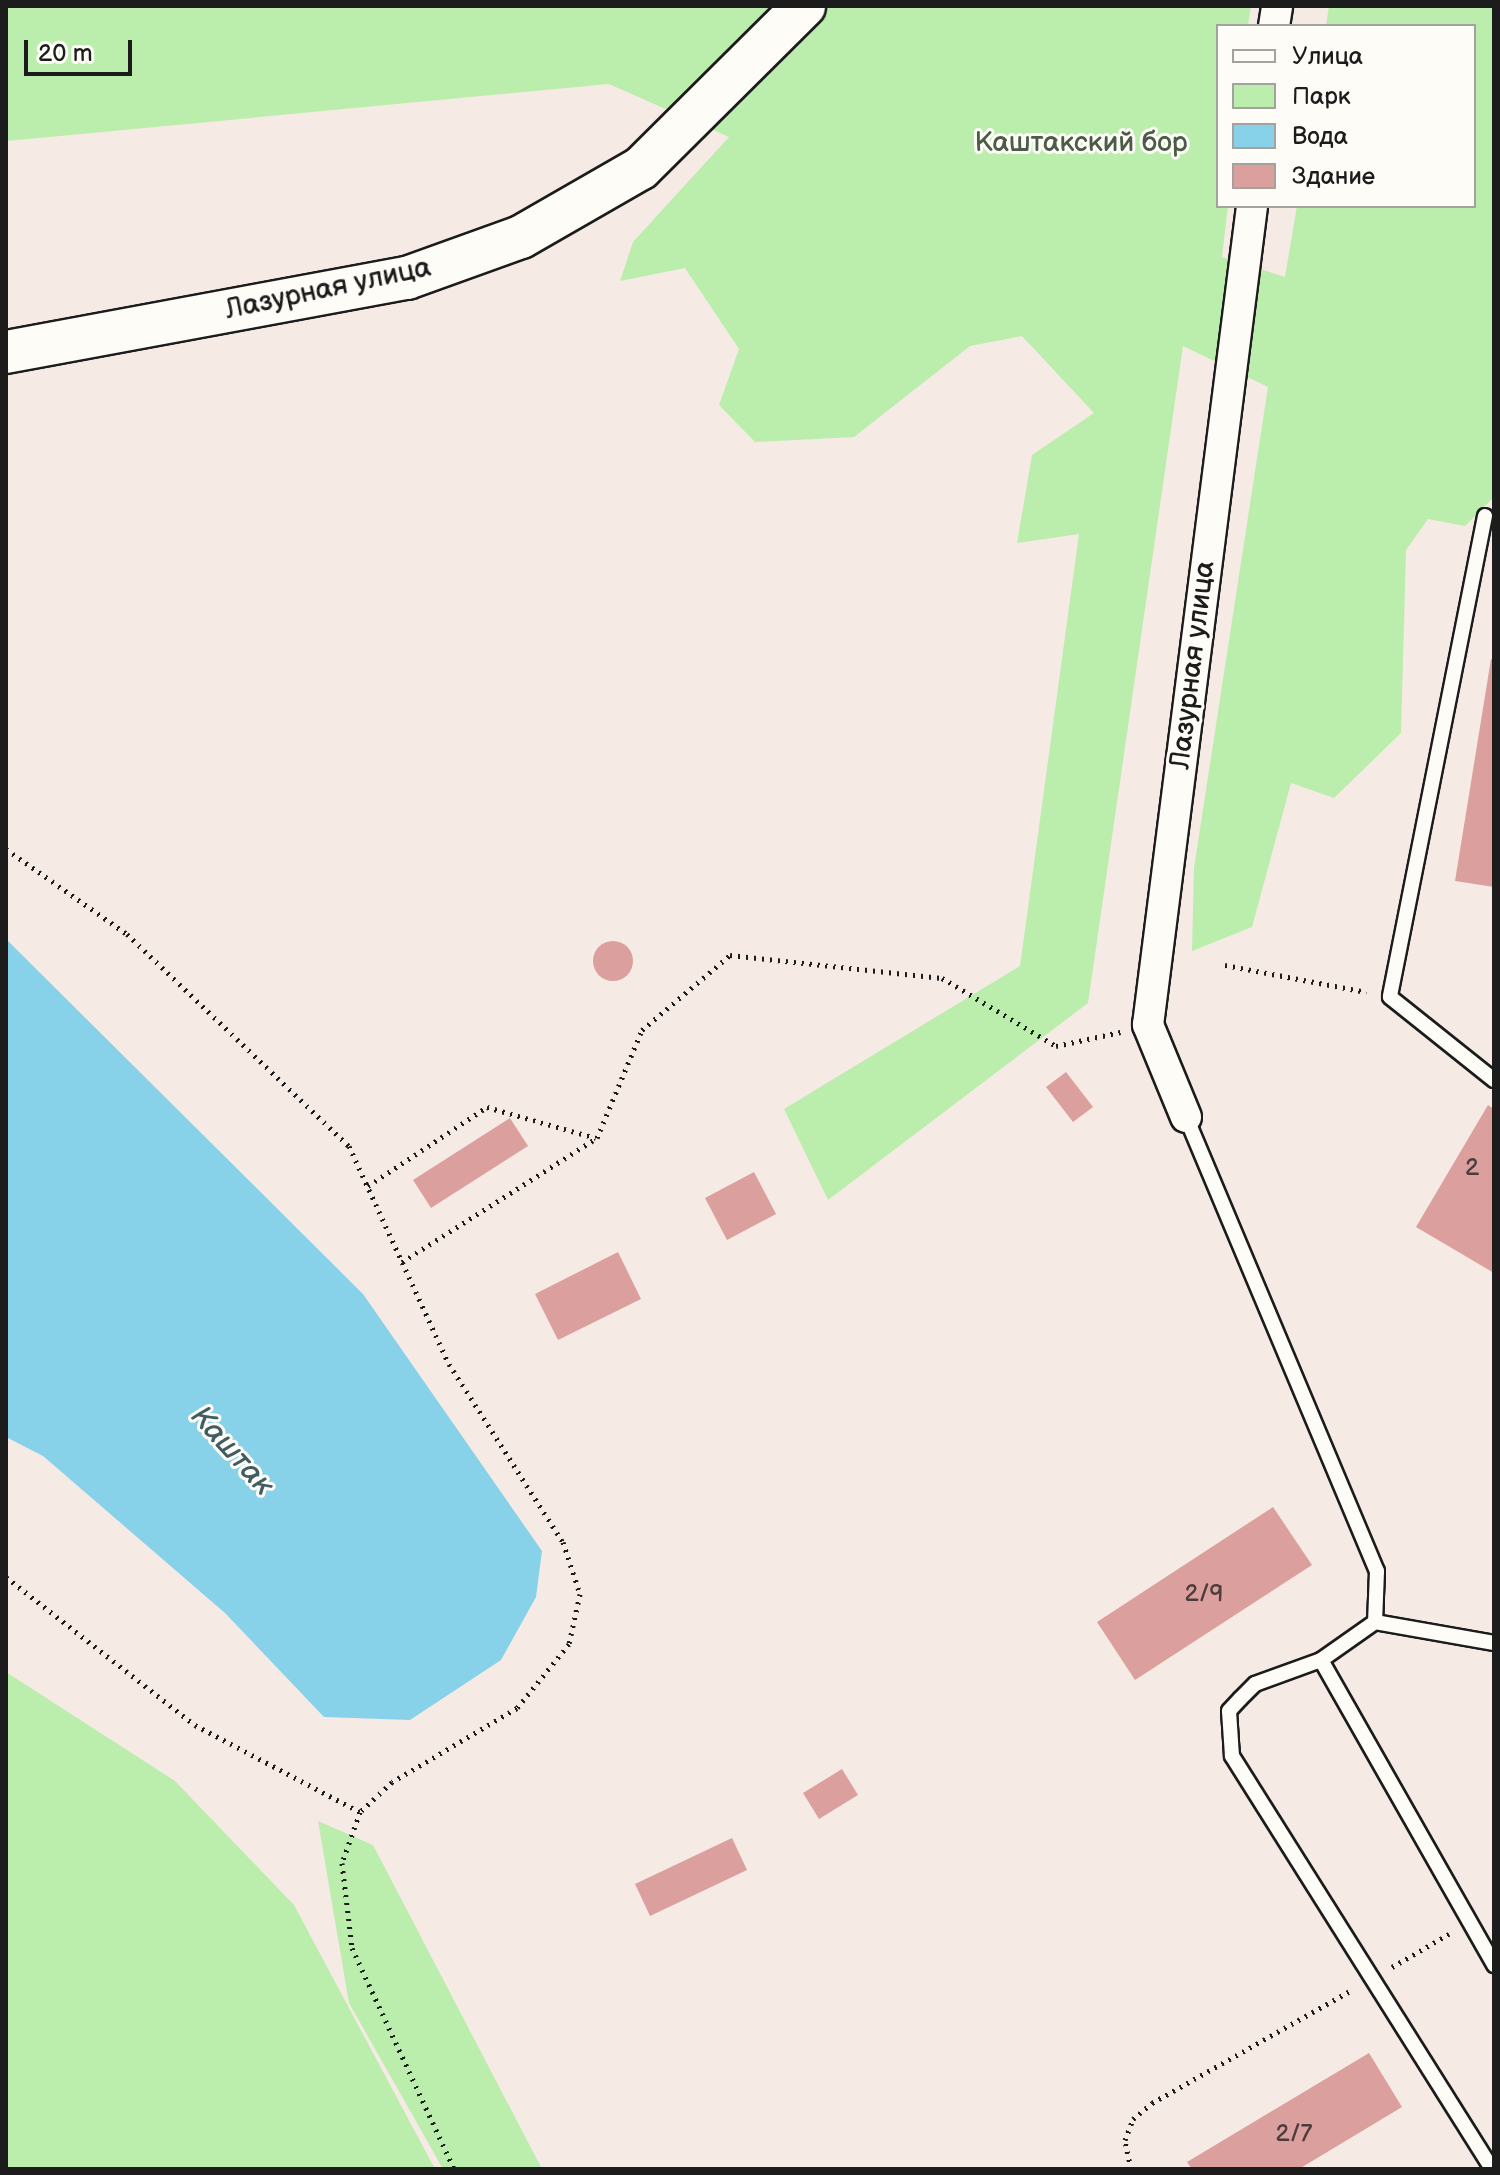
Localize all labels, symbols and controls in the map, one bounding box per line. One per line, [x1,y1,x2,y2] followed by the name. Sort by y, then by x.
[28,24,136,74] scale bar
[1216,24,1476,208] legend
[38,39,93,68] text: 20 m
[1292,42,1363,71] text: Улица
[1292,82,1350,111] text: Парк
[1292,122,1348,151] text: Вода
[974,126,1188,160] park label: Каштакский бор
[1292,162,1375,191] text: Здание
[222,251,434,327] street label: Лазурная улица
[1164,559,1222,771] street label: Лазурная улица
[1465,1154,1479,1182] house number: 2
[183,1399,281,1503] water label: Каштак
[1185,1580,1223,1608] house number: 2/9
[1276,2120,1312,2148] house number: 2/7

